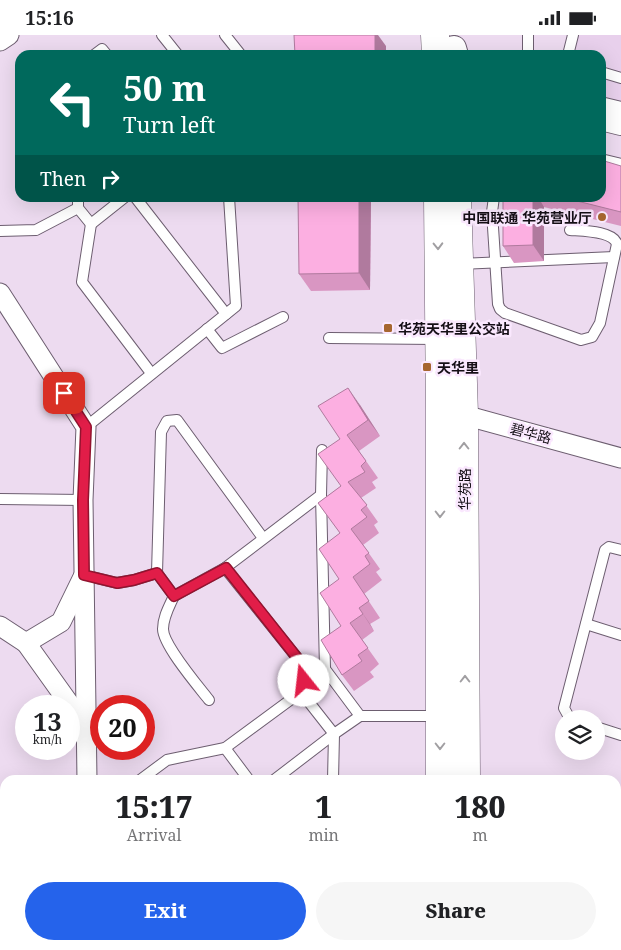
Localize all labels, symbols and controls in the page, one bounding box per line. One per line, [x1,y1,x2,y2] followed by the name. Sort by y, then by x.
[25,5,74,31] text: 15:16
[123,64,206,111] text: 50 m
[40,70,105,135] icon: left
[123,109,215,139] text: Turn left
[96,165,124,193] icon: right
[40,166,86,192] text: Then
[462,208,592,227] place label: 中国联通 华苑营业厅
[596,211,608,223] marker: 中国联通 华苑营业厅
[433,242,443,250] one-way arrow
[398,319,510,338] place label: 华苑天华里公交站
[382,322,394,334] marker: 华苑天华里公交站
[437,358,479,377] place label: 天华里
[421,361,433,373] marker: 天华里
[43,372,85,414] pin
[50,379,78,407] icon: arrive
[508,418,554,448] street label: 碧华路
[459,442,469,450] one-way arrow
[455,468,474,510] street label: 华苑路
[435,510,445,518] one-way arrow
[277,654,329,706] position arrow
[460,675,470,682] one-way arrow
[90,695,155,760] speed limit sign: 20
[33,704,62,738] text: 13
[555,710,605,760] map controls
[555,710,605,760] button: layers
[33,731,62,748] text: km/h
[435,742,445,750] one-way arrow
[116,786,193,827] text: 15:17
[315,786,332,827] text: 1
[454,786,505,827] text: 180
[127,824,182,846] text: Arrival
[308,824,339,846] text: min
[472,824,488,846] text: m
[25,882,306,940] button: Exit
[316,882,596,940] button: Share

